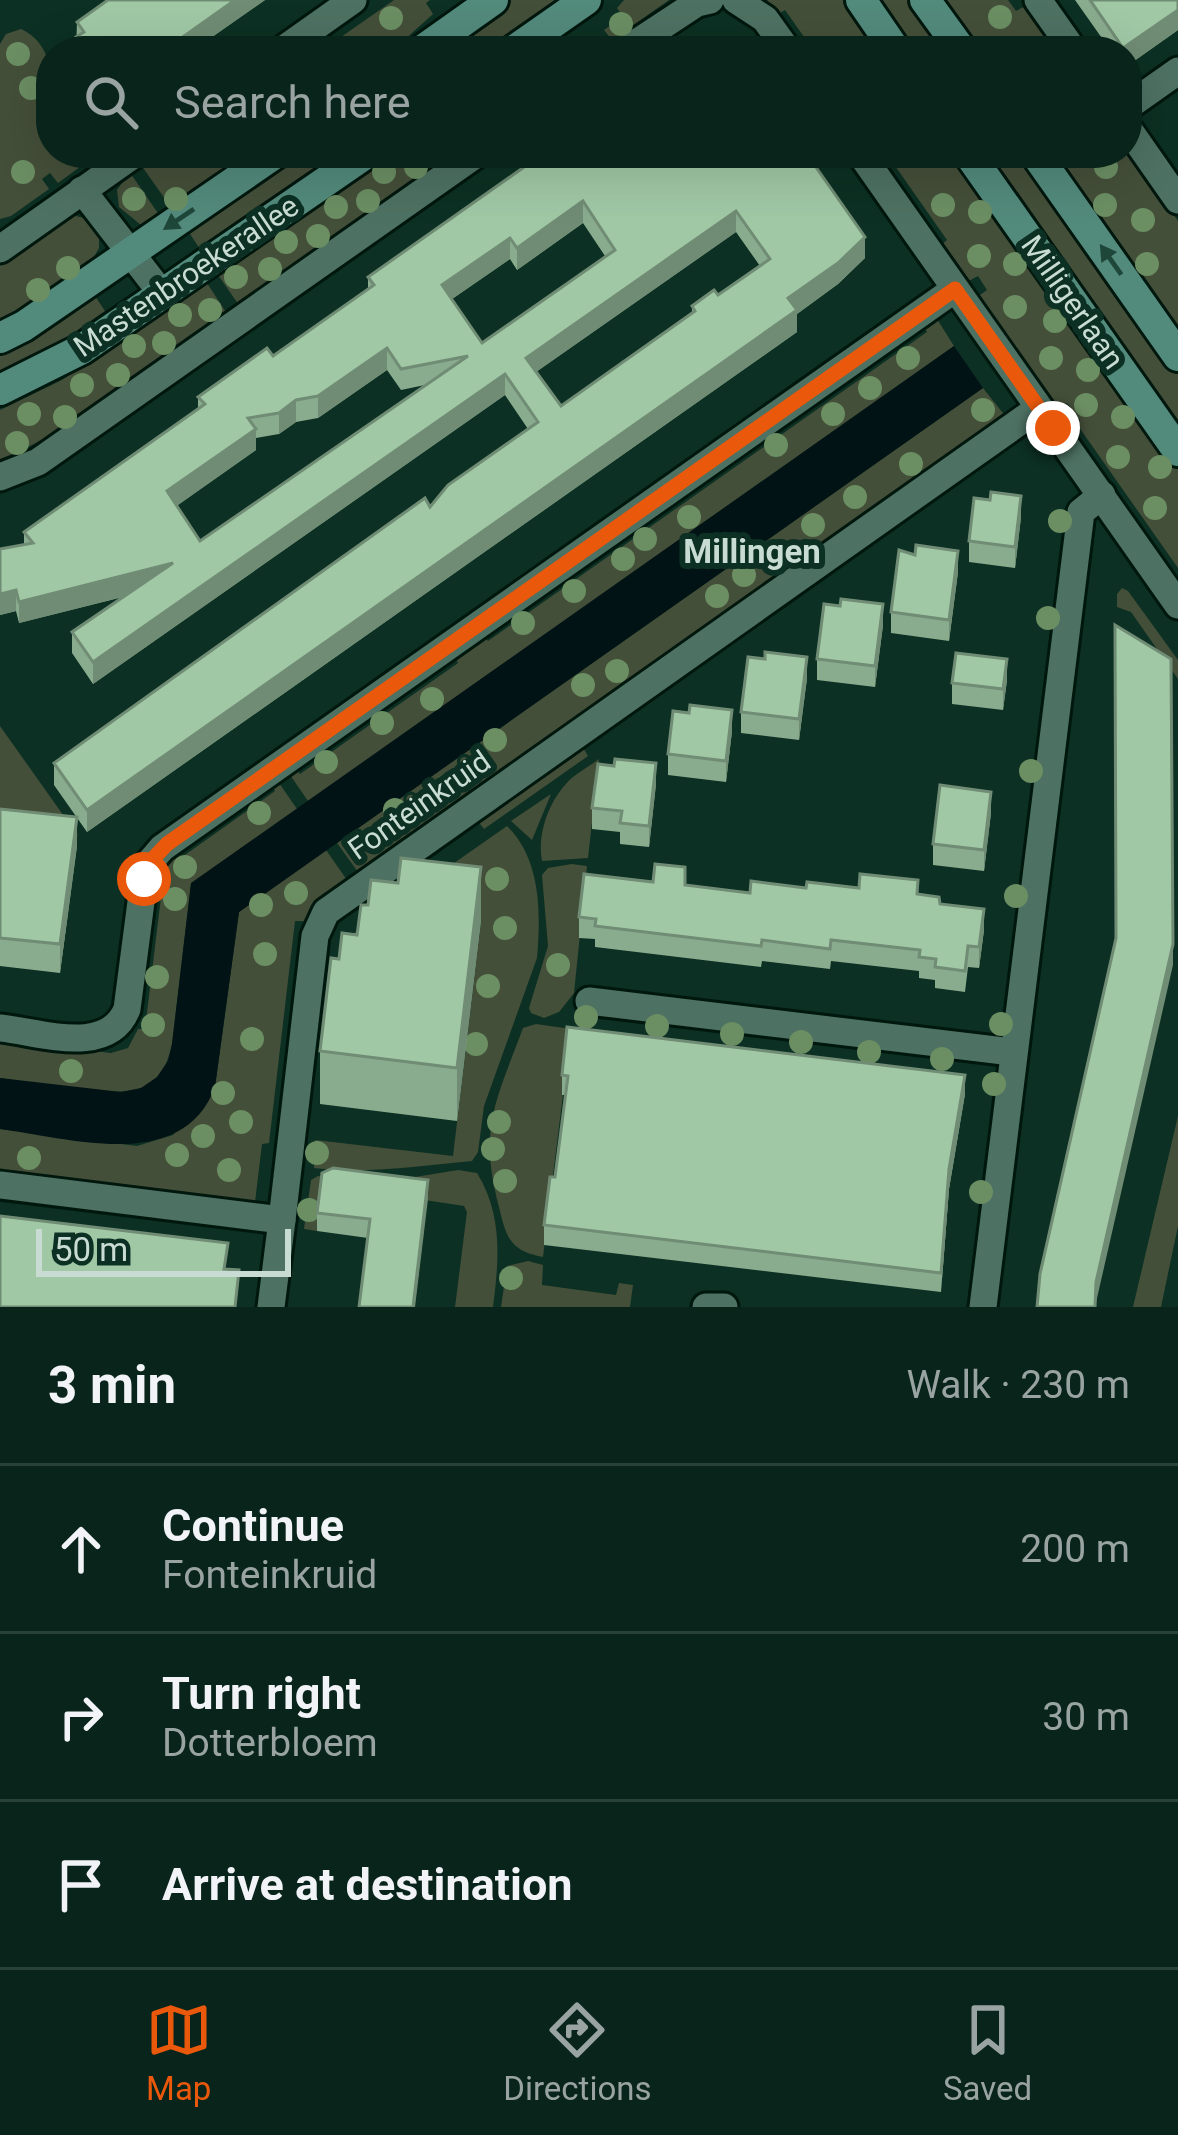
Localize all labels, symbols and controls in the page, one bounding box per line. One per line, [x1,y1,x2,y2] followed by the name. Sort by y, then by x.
[36,36,1142,168] search box
[78,69,144,135] icon: search
[174,76,411,129] text: Search here
[67,188,305,364] street label: Mastenbroekerallee
[163,207,196,230] one-way arrow
[1014,229,1132,375] street label: Milligerlaan
[1100,244,1123,276] one-way arrow
[1026,401,1080,455] route end
[683,532,821,571] district label: Millingen
[341,743,497,867] street label: Fonteinkruid
[117,852,171,906] route start
[36,1223,291,1276] scale bar
[54,1230,128,1269] text: 50 m
[48,1356,176,1415] text: 3 min
[906,1362,1130,1408] text: Walk · 230 m
[162,1499,344,1552] text: Continue
[48,1516,114,1582] icon: ahead
[1020,1526,1130,1572] text: 200 m
[162,1552,377,1598] text: Fonteinkruid
[162,1667,361,1720] text: Turn right
[48,1684,114,1750] icon: right
[1042,1694,1130,1740] text: 30 m
[162,1720,378,1766] text: Dotterbloem
[48,1852,114,1918] icon: arrive
[162,1858,573,1911] text: Arrive at destination
[146,1997,212,2108] tab: Map
[503,1997,652,2108] tab: Directions
[943,1997,1032,2108] tab: Saved

